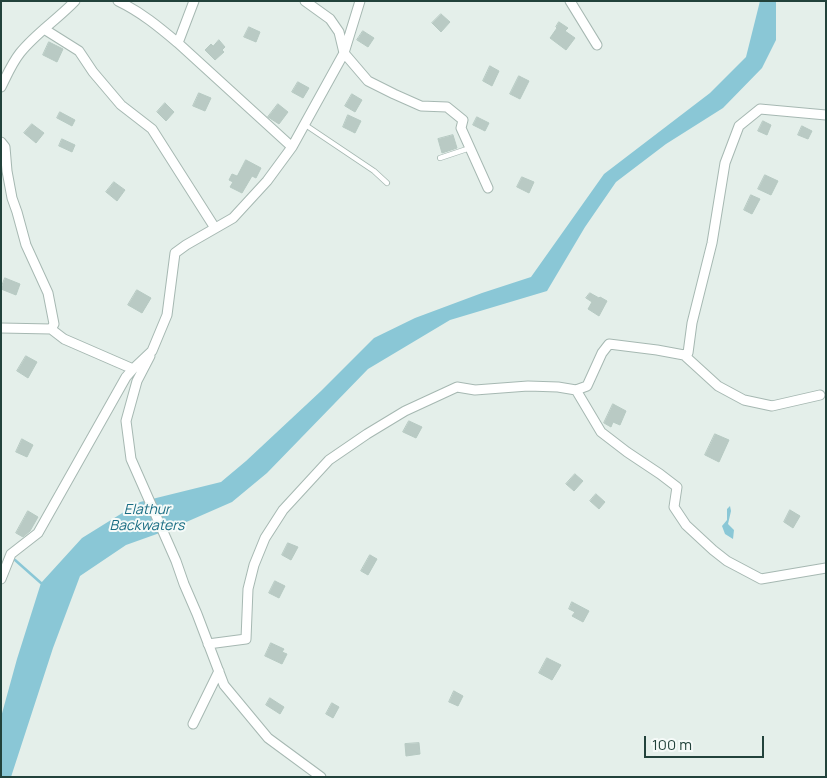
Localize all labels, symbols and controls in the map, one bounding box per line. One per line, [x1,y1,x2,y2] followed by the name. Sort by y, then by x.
[110,502,184,534] water label: Elathur Backwaters
[647,726,767,758] scale bar
[652,734,692,755] text: 100 m

